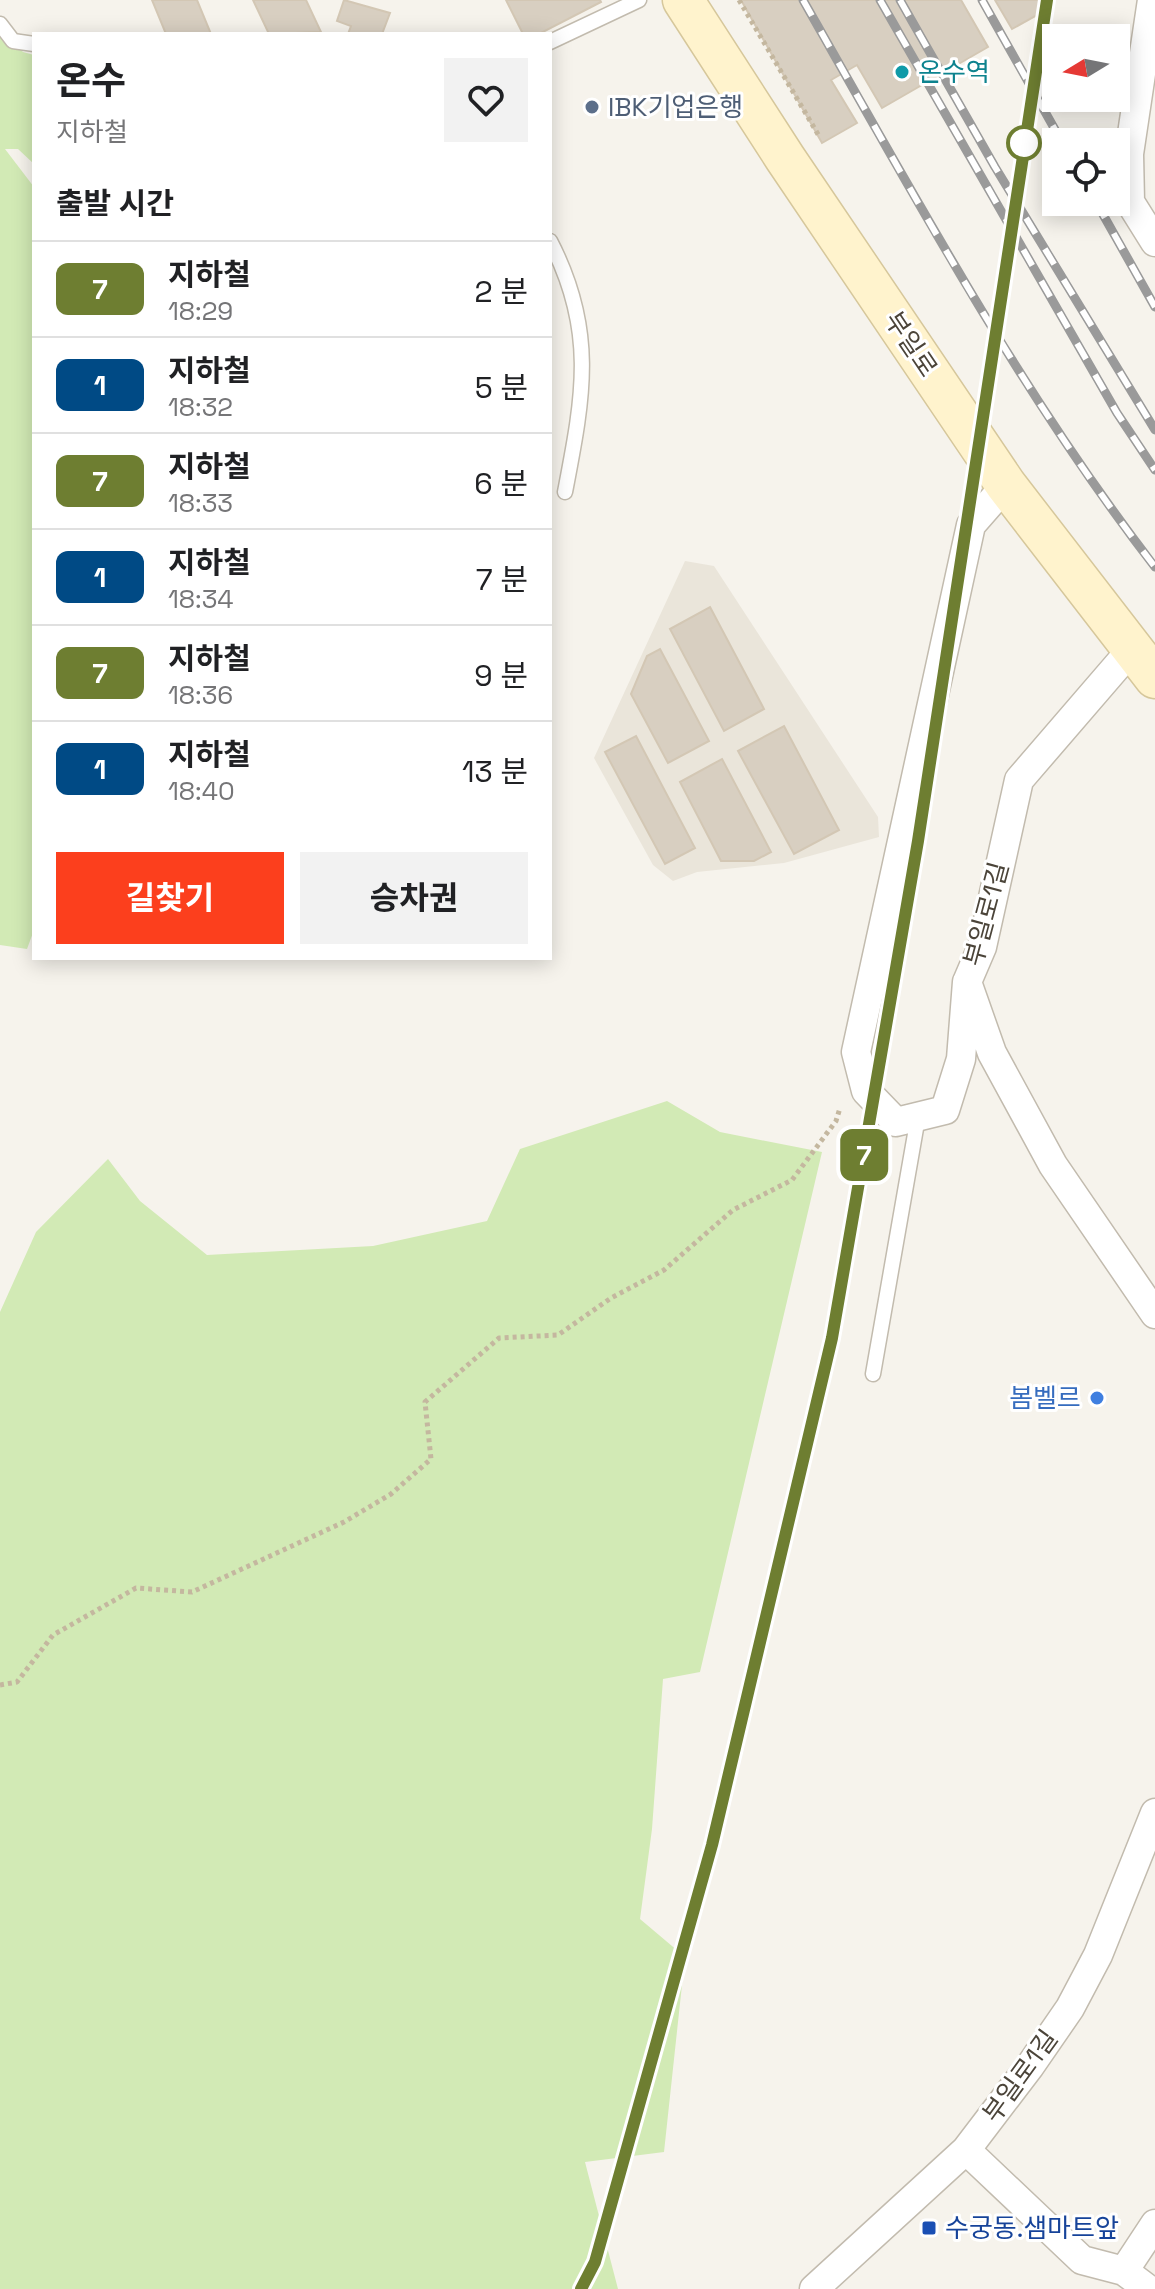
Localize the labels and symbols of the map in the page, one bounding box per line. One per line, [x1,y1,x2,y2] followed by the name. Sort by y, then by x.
[1042,24,1130,112] north arrow
[918,55,990,89] place label: 온수역
[893,63,911,81] marker: 온수역
[608,90,743,124] place label: IBK기업은행
[583,98,601,116] marker: IBK기업은행
[1007,126,1041,160] unlabelled marker
[877,305,945,383] street label: 부일로
[956,858,1016,970] street label: 부일로1길
[838,1129,890,1181] line badge: 7
[1009,1381,1081,1415] place label: 봄벨르
[1088,1389,1106,1407] marker: 봄벨르
[975,2023,1065,2129] street label: 부일로1길
[945,2211,1119,2245] place label: 수궁동.샘마트앞
[920,2219,938,2237] marker: 수궁동.샘마트앞

